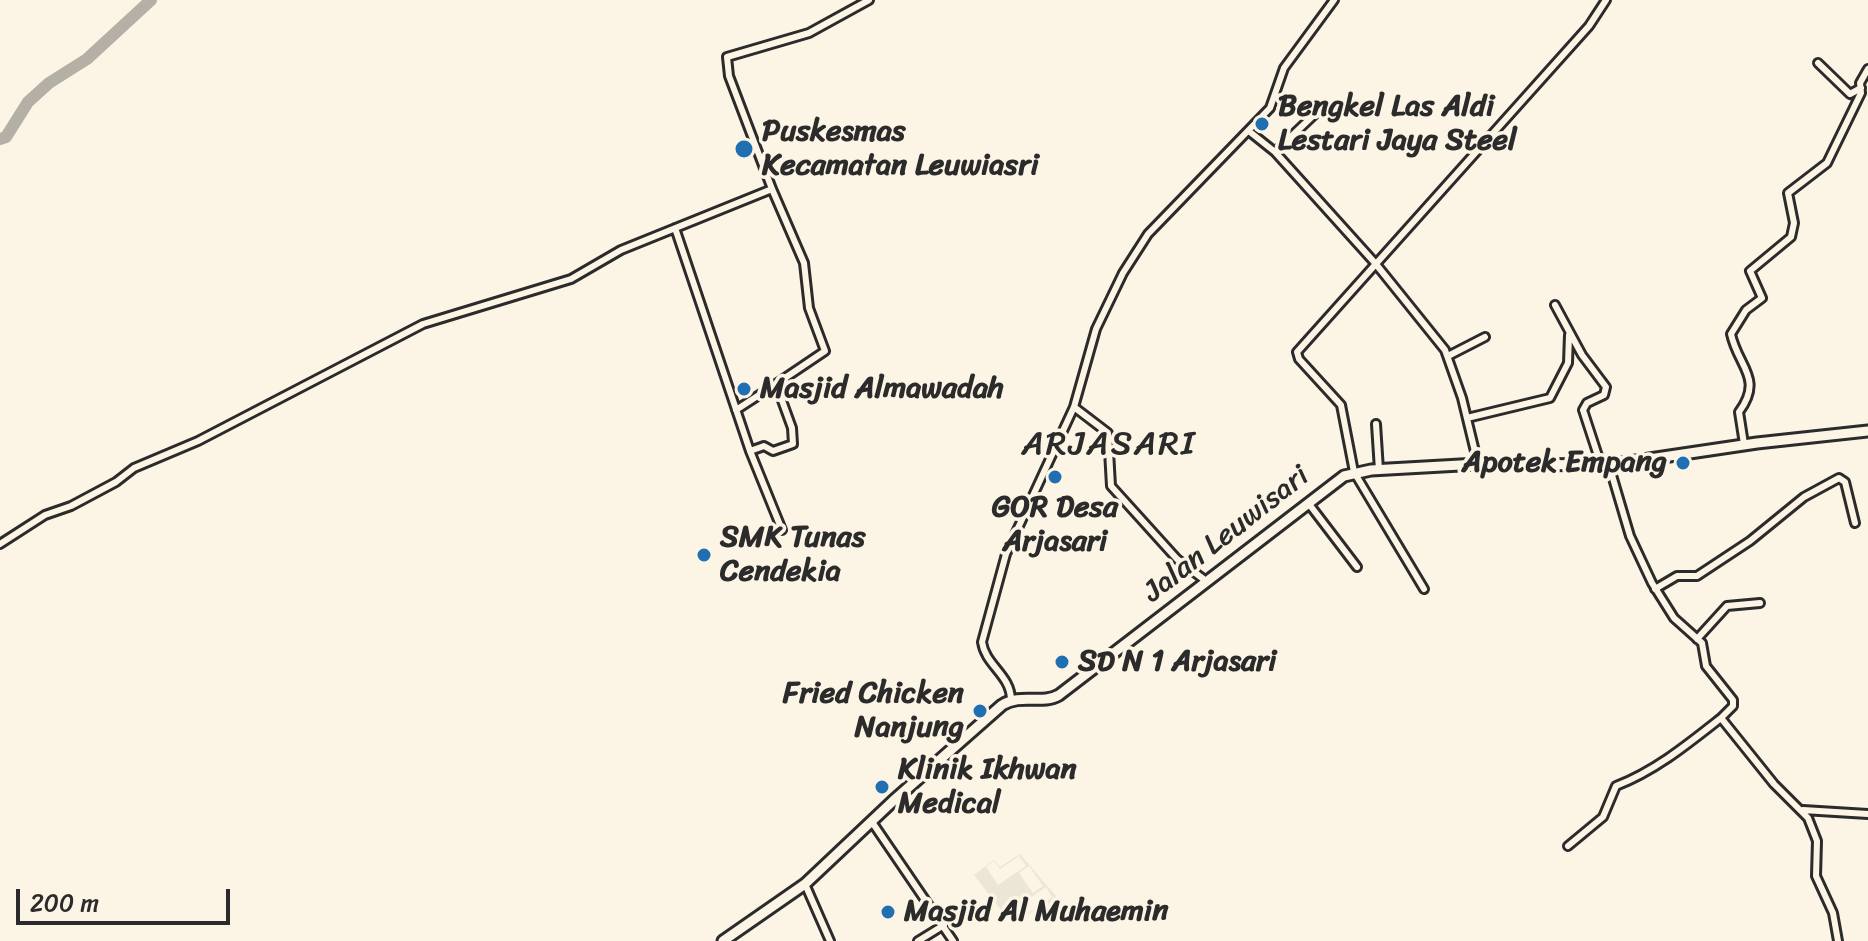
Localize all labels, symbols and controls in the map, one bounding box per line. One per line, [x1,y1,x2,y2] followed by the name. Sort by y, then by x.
[1278,89,1517,160] place label: Bengkel Las Aldi Lestari Jaya Steel
[762,114,1039,184] place label: Puskesmas Kecamatan Leuwiasri
[1253,115,1271,133] marker: Bengkel Las Aldi Lestari Jaya Steel
[733,138,755,160] marker: Puskesmas Kecamatan Leuwiasri
[760,371,1004,407] place label: Masjid Almawadah
[735,380,753,398] marker: Masjid Almawadah
[1023,425,1195,465] district label: ARJASARI
[1462,445,1667,481] place label: Apotek Empang
[1674,454,1692,472] marker: Apotek Empang
[1137,459,1317,611] street label: Jalan Leuwisari
[1046,468,1064,486] marker: GOR Desa Arjasari
[992,490,1118,560] place label: GOR Desa Arjasari
[720,520,865,590] place label: SMK Tunas Cendekia
[695,546,713,564] marker: SMK Tunas Cendekia
[1078,644,1277,680] place label: SD N 1 Arjasari
[1053,653,1071,671] marker: SD N 1 Arjasari
[783,676,964,746] place label: Fried Chicken Nanjung
[971,702,989,720] marker: Fried Chicken Nanjung
[898,752,1077,822] place label: Klinik Ikhwan Medical
[873,778,891,796] marker: Klinik Ikhwan Medical
[20,873,234,923] scale bar
[30,882,99,924] text: 200 m
[904,894,1168,930] place label: Masjid Al Muhaemin
[879,903,897,921] marker: Masjid Al Muhaemin

